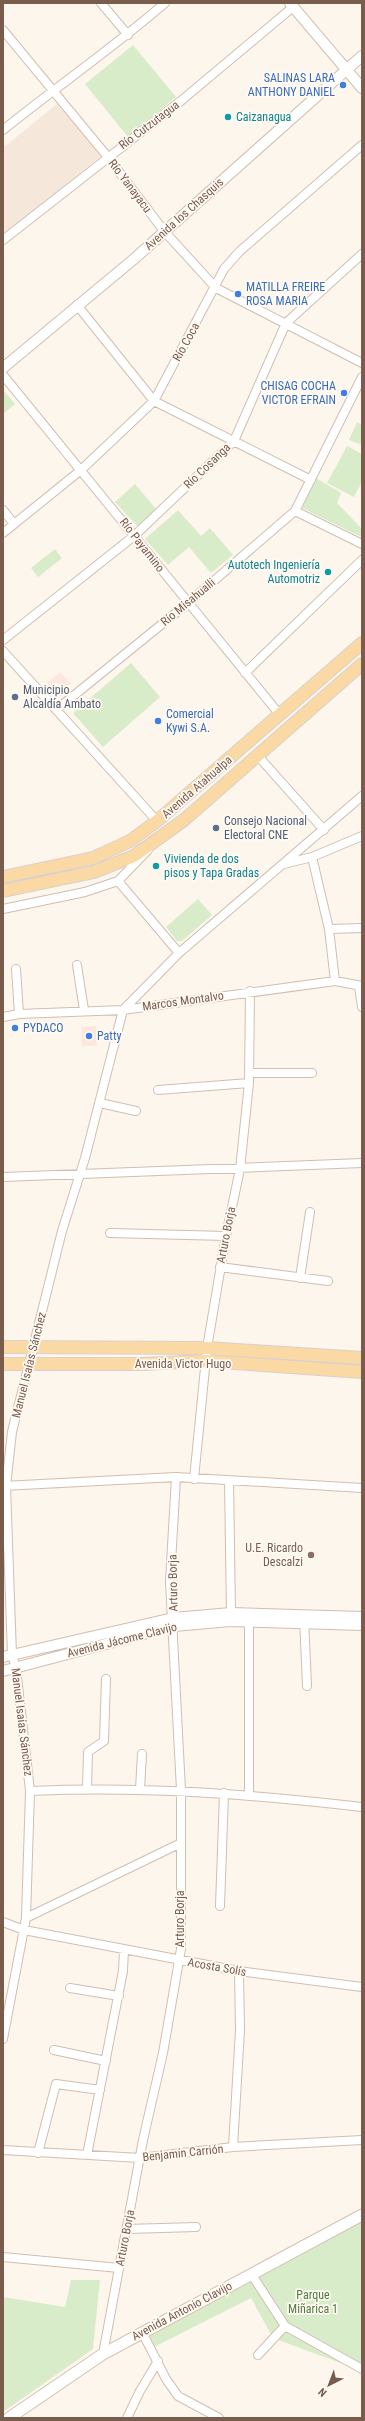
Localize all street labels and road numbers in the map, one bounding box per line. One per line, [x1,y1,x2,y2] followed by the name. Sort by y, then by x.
[116,98,182,152] street label: Río Cutzutagua
[105,157,155,216] street label: Río Yanayacu
[142,175,226,253] street label: Avenida los Chasquis
[170,320,202,364] street label: Río Coca
[181,440,233,492] street label: Río Cosanga
[117,515,167,575] street label: Río Payamino
[158,575,218,629] street label: Río Misahualli
[159,753,235,821] street label: Avenida Atahualpa
[141,988,225,1014] street label: Marcos Montalvo
[214,1205,238,1264] street label: Arturo Borja
[9,1311,49,1419] street label: Manuel Isaías Sánchez
[135,1357,231,1371] street label: Avenida Victor Hugo
[165,1554,180,1612] street label: Arturo Borja
[66,1620,178,1660] street label: Avenida Jácome Clavijo
[8,1667,36,1777] street label: Manuel Isaías Sánchez
[173,1890,187,1948] street label: Arturo Borja
[187,1955,247,1979] street label: Acosta Solís
[142,2142,224,2164] street label: Benjamín Carrión
[113,2208,137,2267] street label: Arturo Borja
[129,2279,235,2343] street label: Avenida Antonio Clavijo

